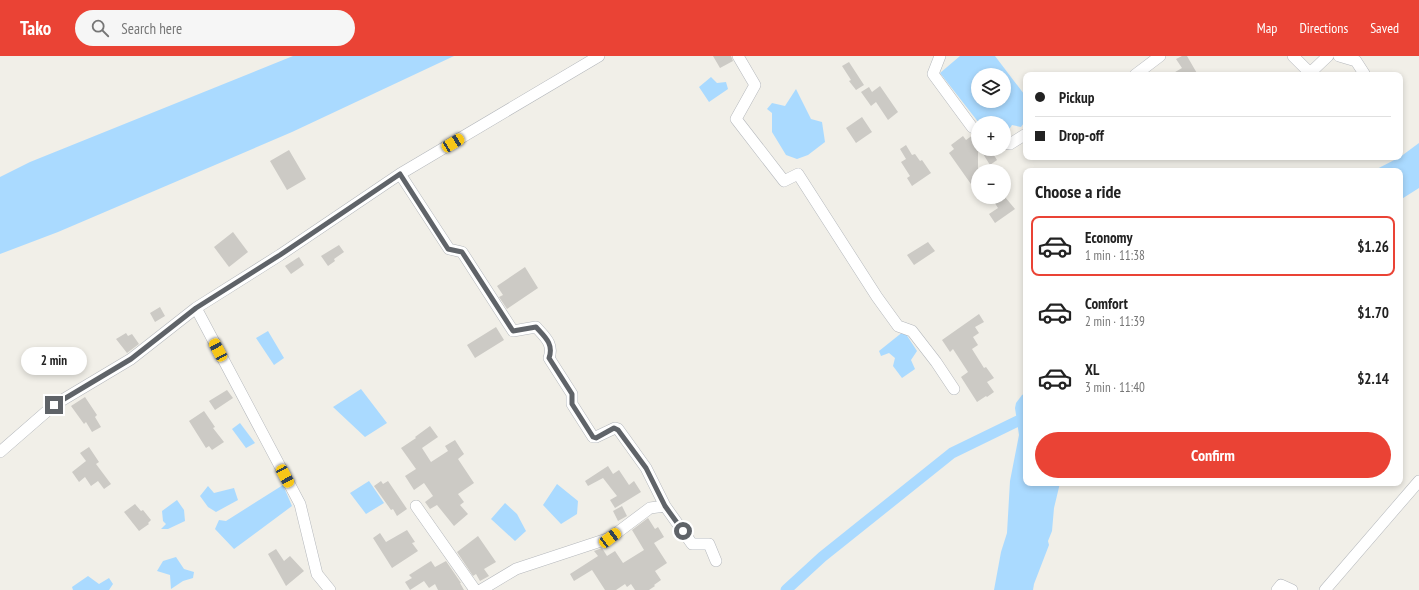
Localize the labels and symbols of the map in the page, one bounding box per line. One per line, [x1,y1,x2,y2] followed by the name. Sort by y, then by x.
[440,132,466,154] car
[207,337,229,363] car
[21,347,87,375] callout: 2 min
[45,396,63,414] route end
[274,463,296,489] car
[674,522,692,540] route start
[597,526,623,550] car

